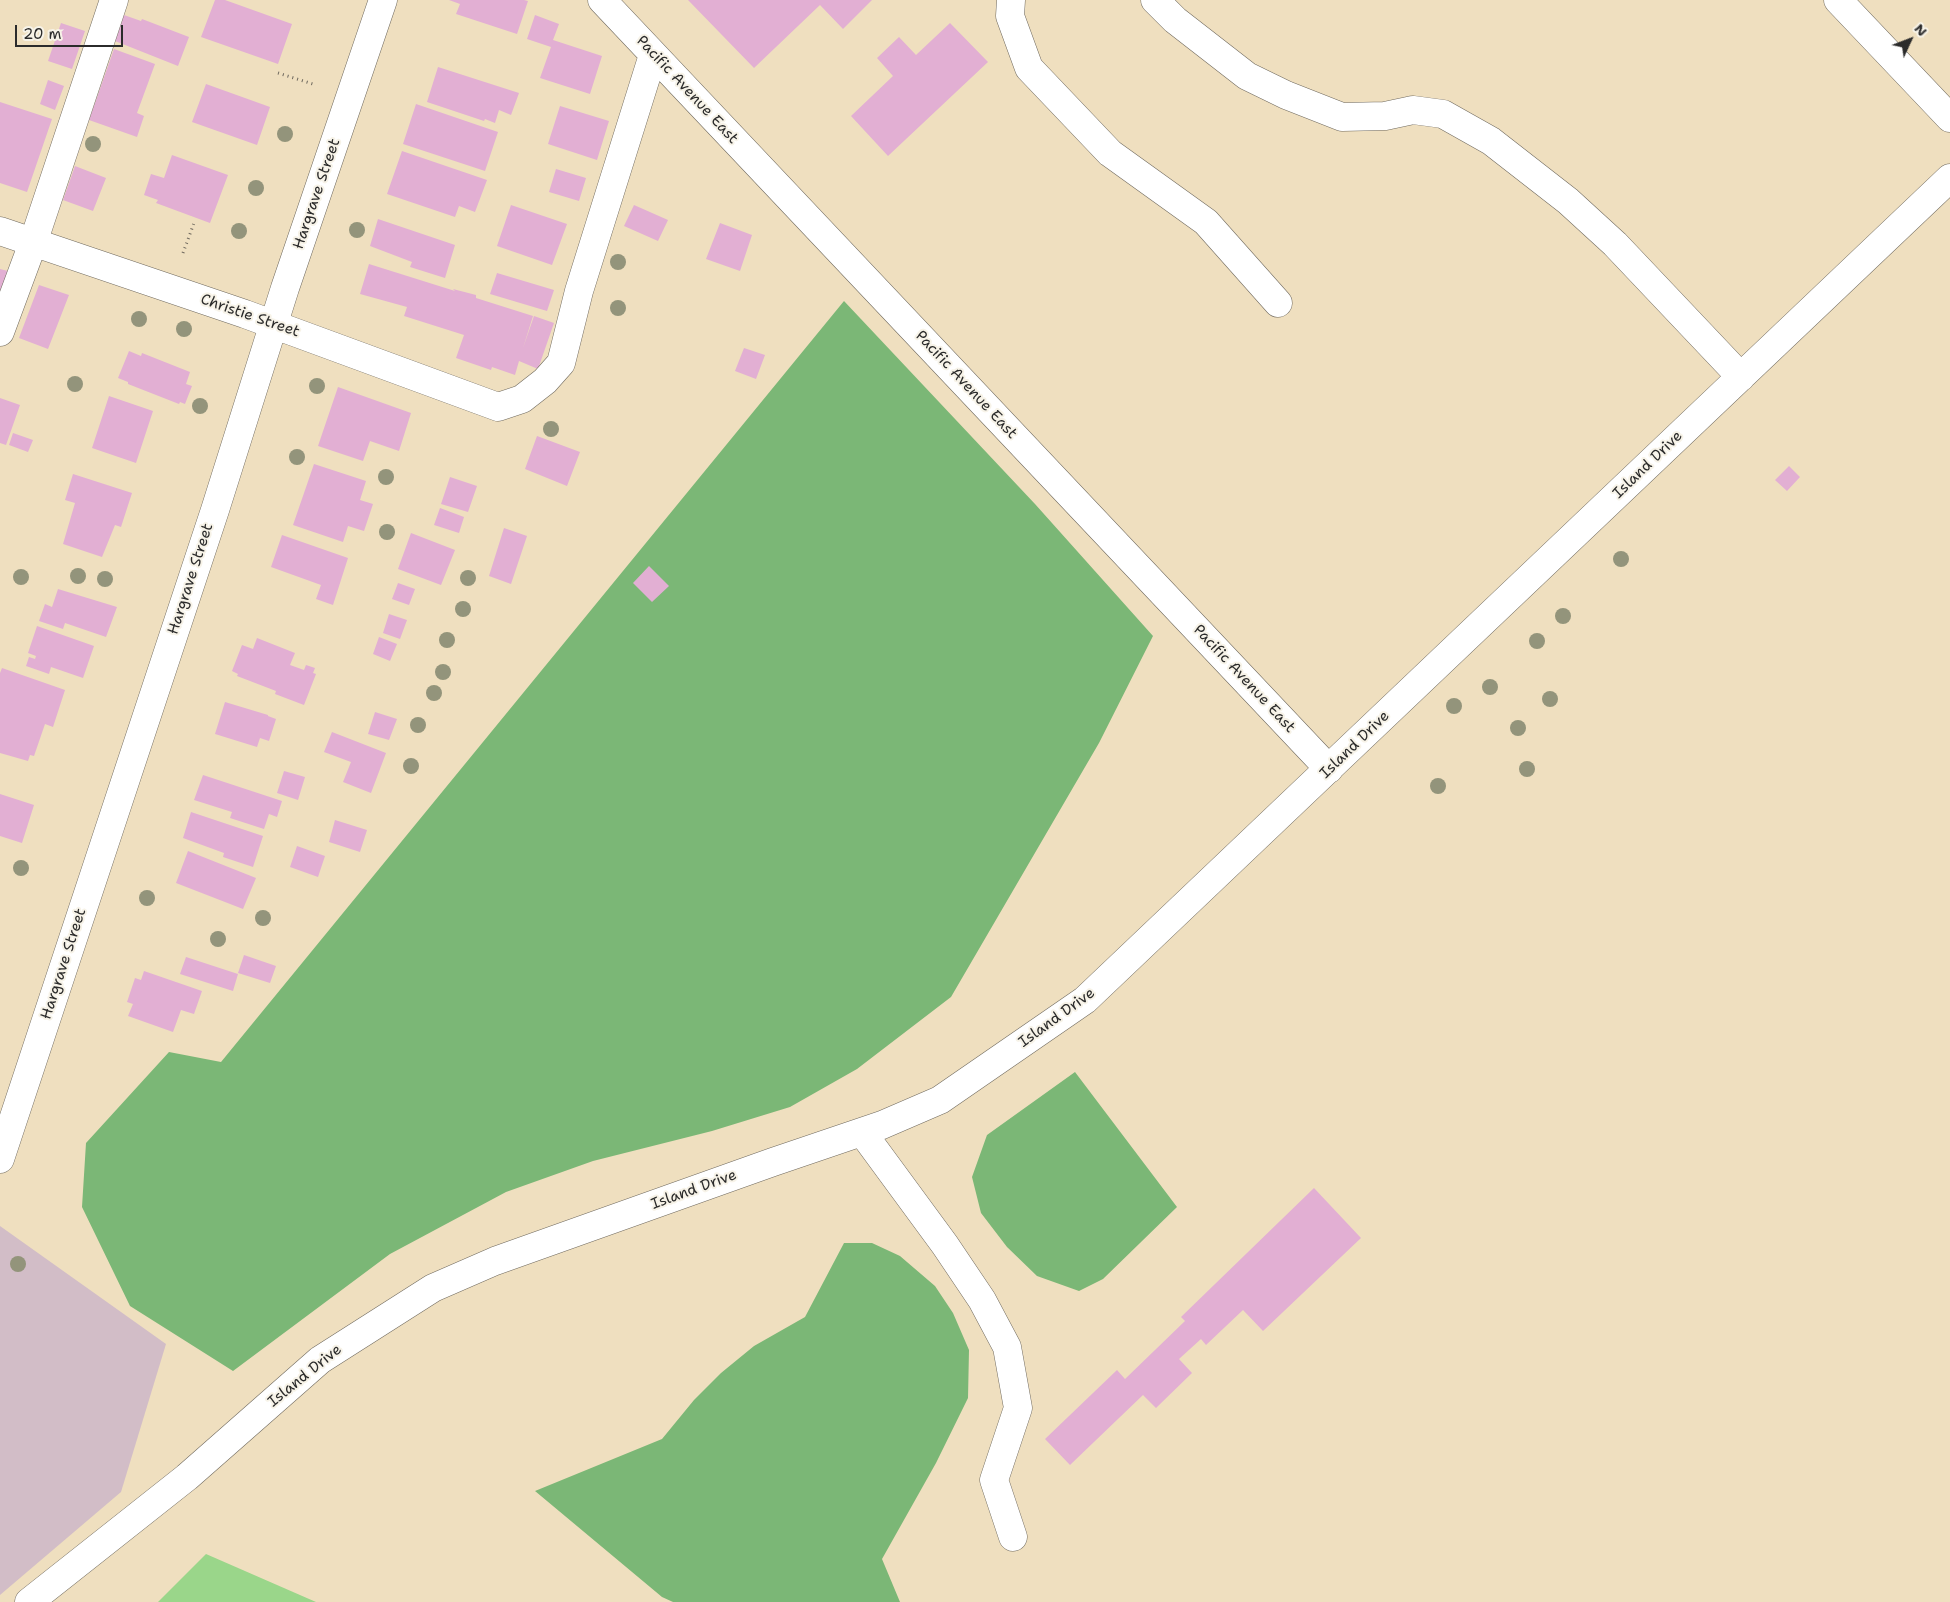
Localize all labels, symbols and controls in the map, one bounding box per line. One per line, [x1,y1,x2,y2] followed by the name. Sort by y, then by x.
[18,15,125,47] scale bar
[1885,15,1935,65] north arrow
[1911,20,1931,40] text: N
[23,24,62,44] text: 20 m
[632,32,742,148] street label: Pacific Avenue East
[290,136,344,252] street label: Hargrave Street
[198,291,302,341] street label: Christie Street
[911,327,1021,443] street label: Pacific Avenue East
[1610,427,1686,503] street label: Island Drive
[165,521,217,637] street label: Hargrave Street
[1189,621,1299,737] street label: Pacific Avenue East
[1317,707,1393,783] street label: Island Drive
[38,906,90,1022] street label: Hargrave Street
[1015,984,1099,1052] street label: Island Drive
[649,1166,739,1214] street label: Island Drive
[265,1341,345,1411] street label: Island Drive

